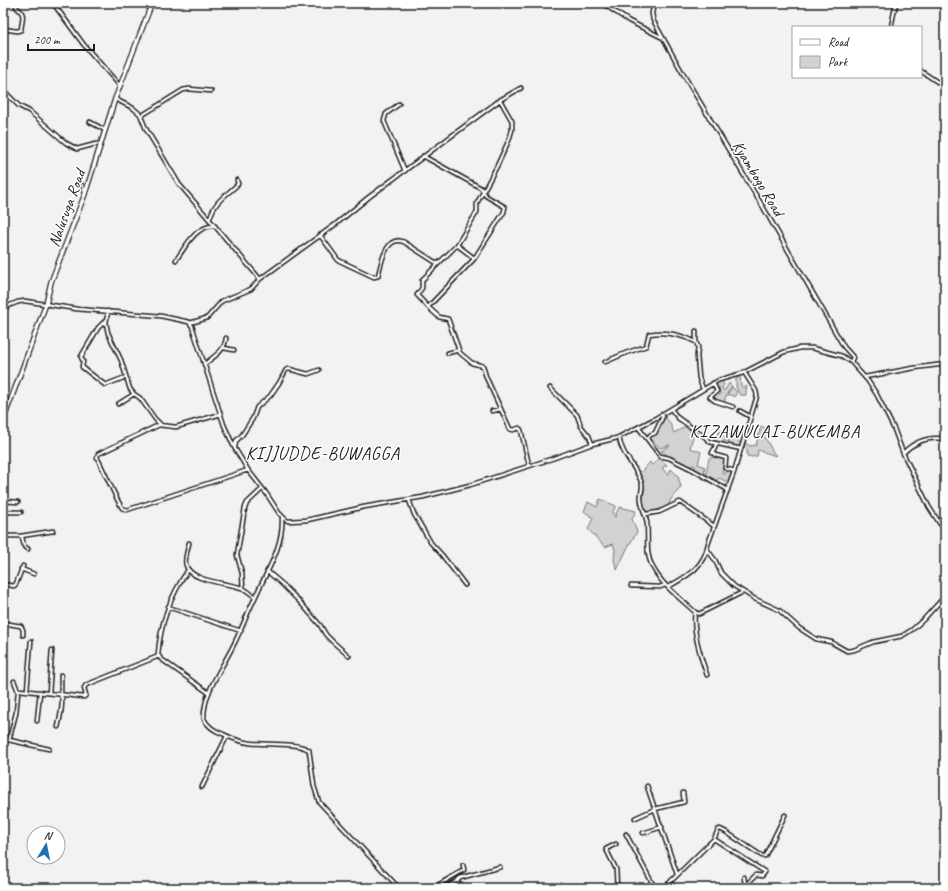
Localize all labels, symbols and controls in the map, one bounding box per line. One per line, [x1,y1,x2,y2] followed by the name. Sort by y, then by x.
[28,26,94,52] scale bar
[792,26,922,78] legend
[34,32,61,48] text: 200 m
[828,34,850,50] text: Road
[828,54,849,70] text: Park
[728,137,790,222] street label: Kyambogo Road
[44,165,91,249] street label: Nalusuga Road
[690,420,860,442] district label: KIZAWULAI-BUKEMBA
[246,442,400,464] district label: KIJJUDDE-BUWAGGA
[26,825,66,865] north arrow
[43,828,54,843] text: N

